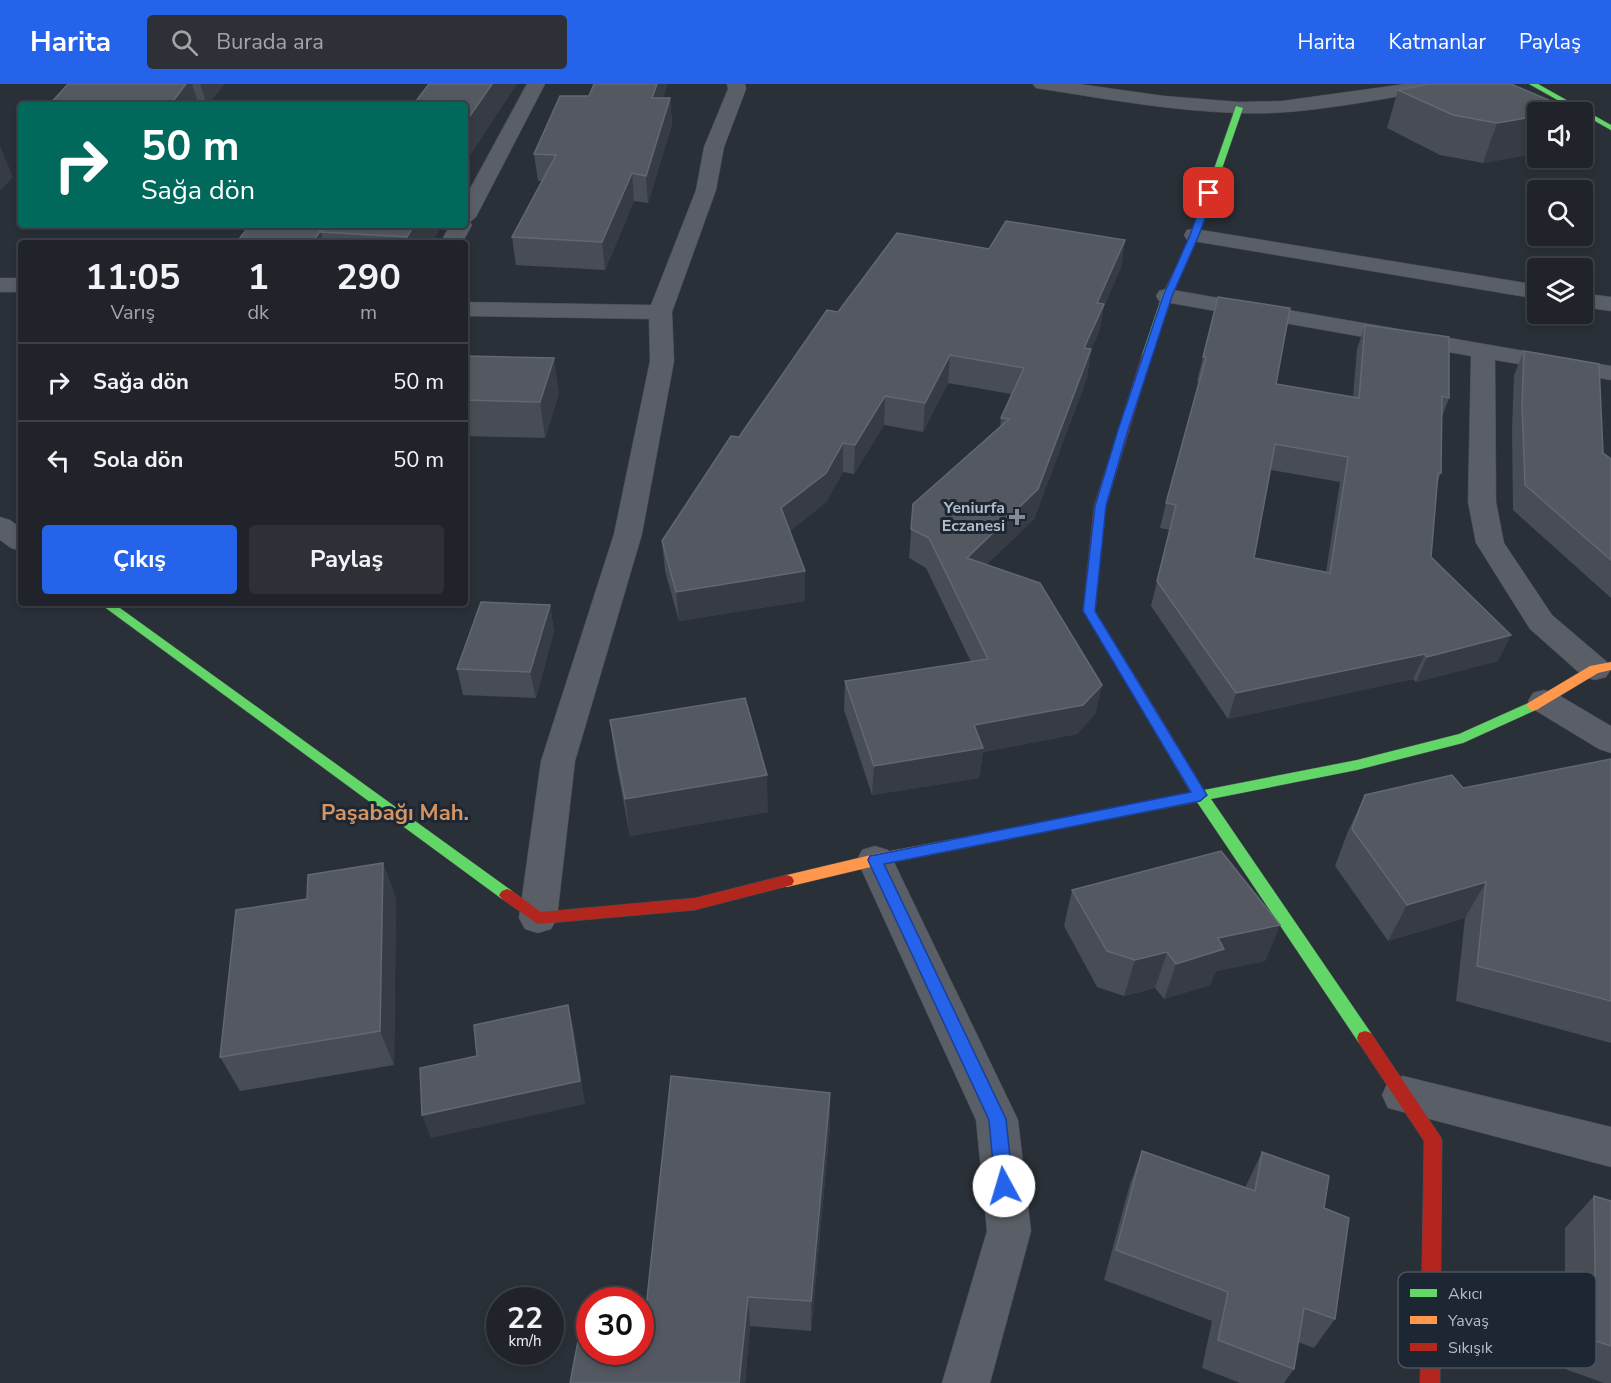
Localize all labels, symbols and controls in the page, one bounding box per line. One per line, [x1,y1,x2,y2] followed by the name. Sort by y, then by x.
[147,15,567,69] search box
[30,23,111,61] text: Harita
[168,26,201,59] icon: search
[216,27,324,57] text: Burada ara
[1297,28,1355,56] text: Harita
[1388,28,1486,56] text: Katmanlar
[1519,28,1581,56] text: Paylaş
[1527,102,1593,324] map controls
[1527,102,1593,168] button: sound
[141,118,240,175] text: 50 m
[42,126,120,204] icon: right
[1183,167,1234,218] pin
[141,172,255,209] text: Sağa dön
[1192,176,1225,209] icon: arrive
[1527,180,1593,246] button: search
[85,253,180,302] text: 11:05
[247,253,269,302] text: 1
[336,253,401,302] text: 290
[1527,258,1593,324] button: layers
[110,299,155,326] text: Varış
[247,299,269,326] text: dk
[360,299,377,326] text: m
[42,366,75,399] icon: right
[93,367,189,397] text: Sağa dön
[393,367,444,397] text: 50 m
[42,444,75,477] icon: left
[93,445,183,475] text: Sola dön
[393,445,444,475] text: 50 m
[942,497,1005,537] place label: Yeniurfa Eczanesi
[1010,510,1024,524] marker: Yeniurfa Eczanesi
[42,525,237,594] button: Çıkış
[249,525,444,594] button: Paylaş
[321,798,469,828] district label: Paşabağı Mah.
[972,1154,1036,1218] position arrow
[1398,1272,1596,1368] legend
[1448,1283,1483,1305] text: Akıcı
[576,1287,654,1365] speed limit sign: 30
[507,1298,543,1339] text: 22
[1447,1310,1489,1332] text: Yavaş
[508,1331,542,1351] text: km/h
[1448,1337,1494,1359] text: Sıkışık

